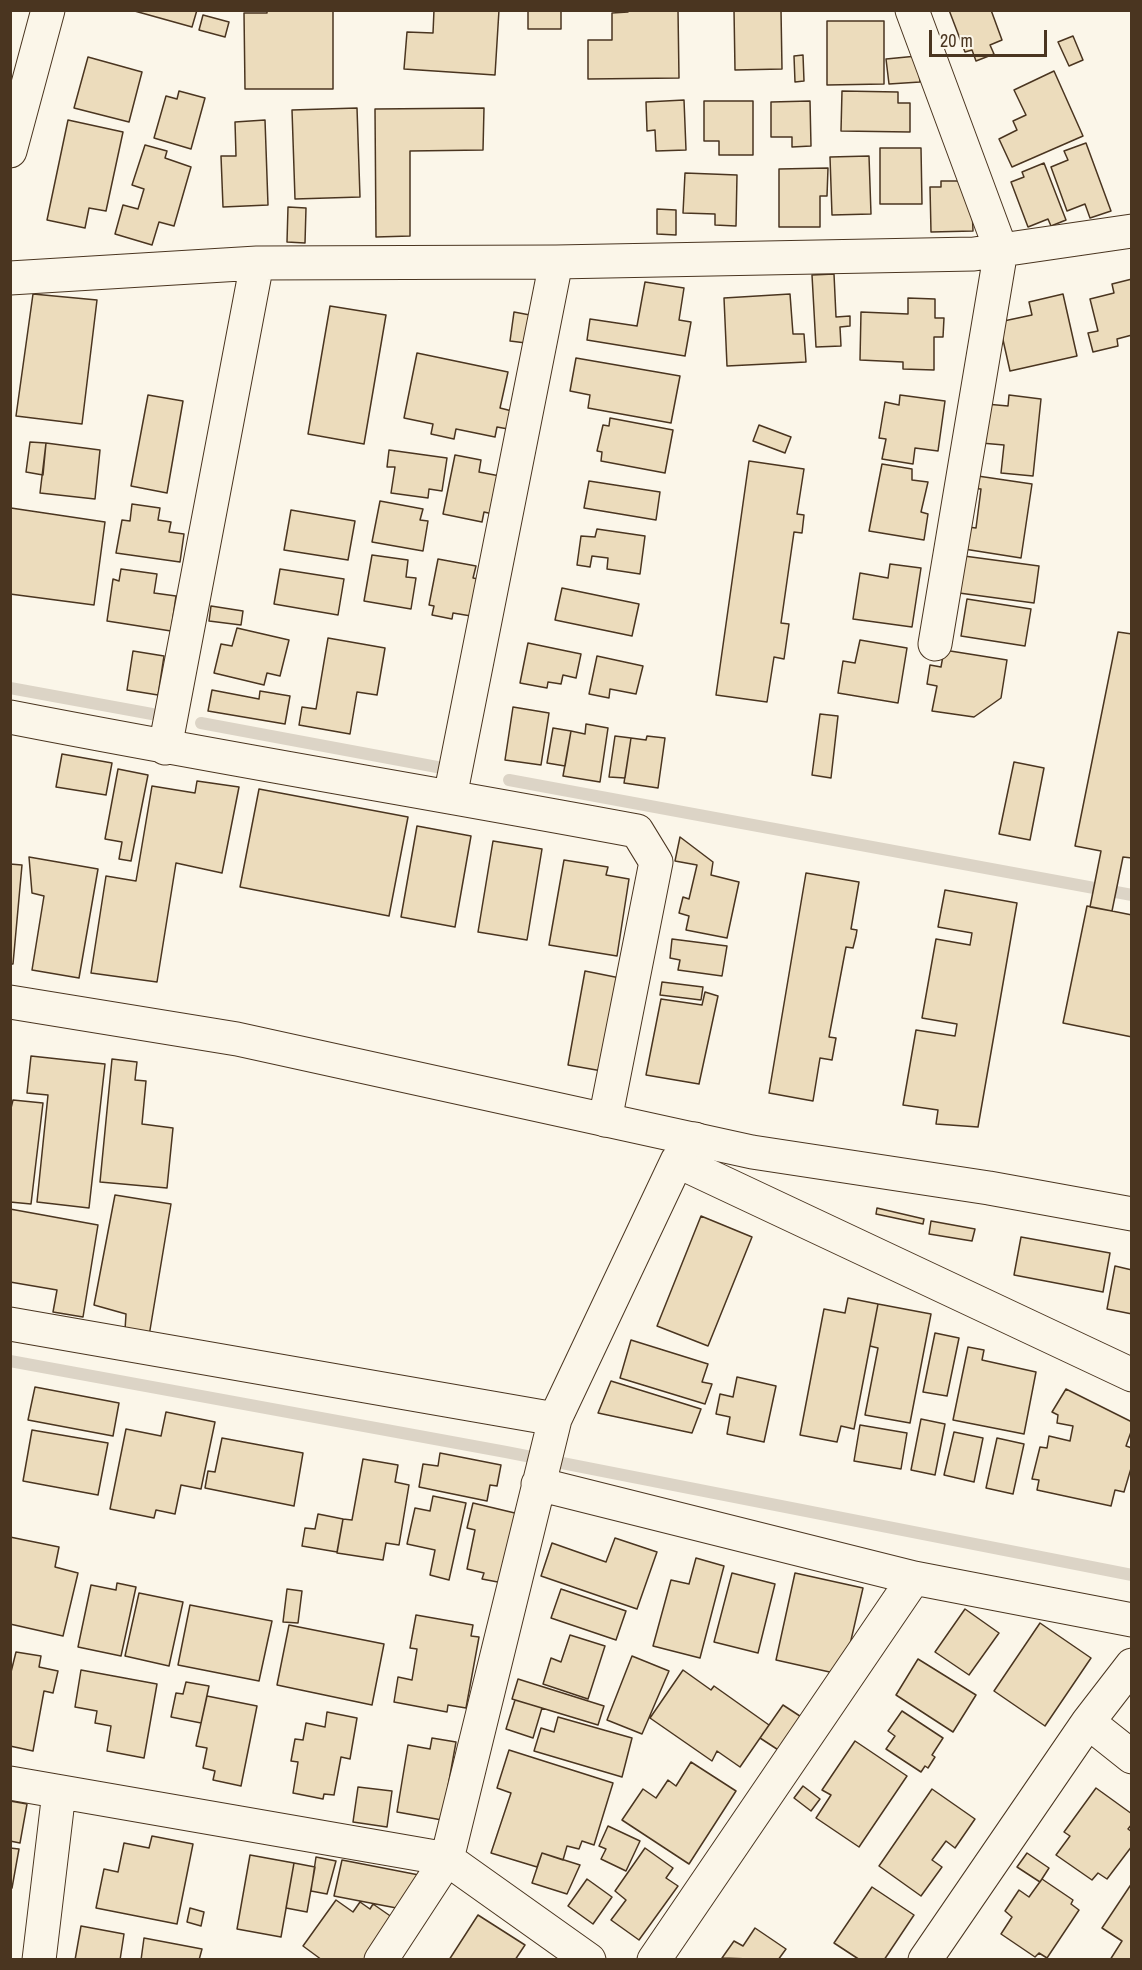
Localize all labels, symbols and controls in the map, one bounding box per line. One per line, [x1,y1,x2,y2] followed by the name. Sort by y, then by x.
[932,18,1050,56] scale bar
[940,28,973,53] text: 20 m

